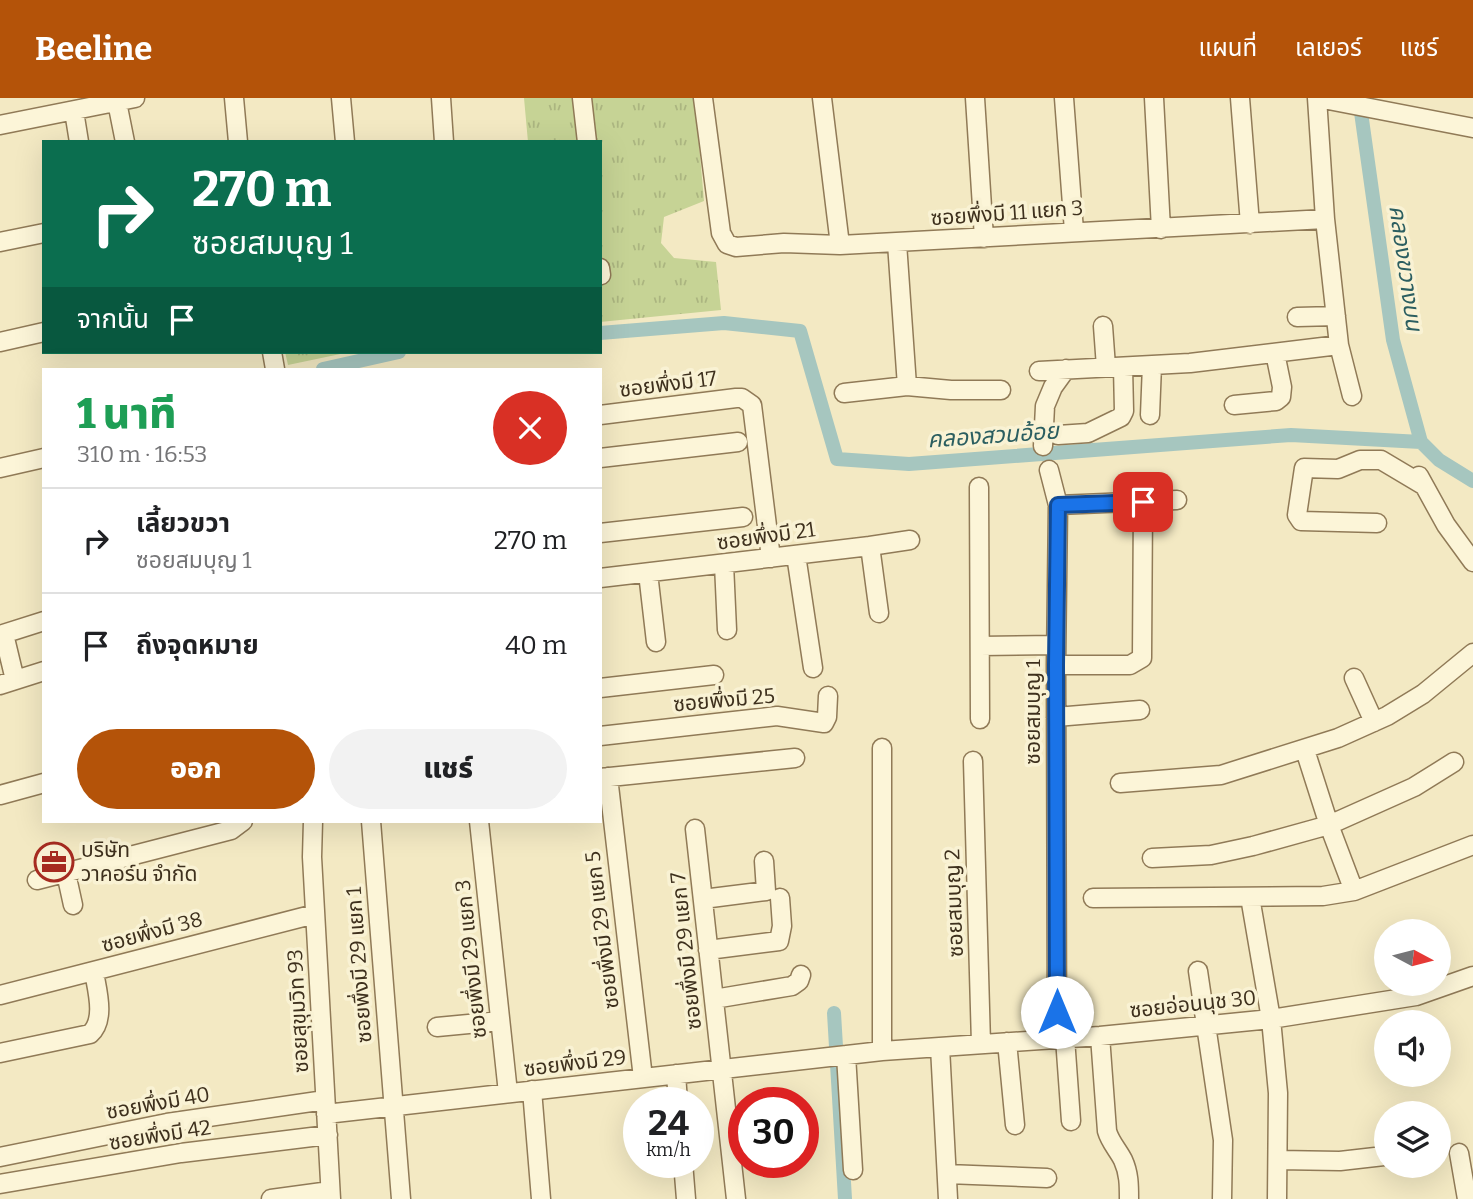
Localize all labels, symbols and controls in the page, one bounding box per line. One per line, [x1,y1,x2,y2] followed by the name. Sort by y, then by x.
[35,29,152,69] text: Beeline
[1199,34,1257,62] text: แผนที่
[1295,34,1362,62] text: เลเยอร์
[1400,34,1438,62] text: แชร์
[192,160,332,219] text: 270 m
[77,168,168,259] icon: right
[930,193,1084,231] street label: ซอยพึ่งมี 11 แยก 3
[1383,203,1429,334] water label: คลองขวางบน
[192,224,353,262] text: ซอยสมบุญ 1
[163,301,201,339] icon: arrive
[77,304,149,335] text: จากนั้น
[618,363,719,403] street label: ซอยพึ่งมี 17
[77,389,176,439] text: 1 นาที
[493,391,567,465] button: close
[926,416,1061,454] water label: คลองสวนอ้อย
[77,440,207,468] text: 310 m · 16:53
[1113,472,1173,532] pin
[1124,483,1162,521] icon: arrive
[136,508,230,539] text: เลี้ยวขวา
[715,514,817,556] street label: ซอยพึ่งมี 21
[77,522,115,560] icon: right
[494,525,567,556] text: 270 m
[136,546,252,574] text: ซอยสมบุญ 1
[77,627,115,665] icon: arrive
[136,630,259,661] text: ถึงจุดหมาย
[505,630,567,661] text: 40 m
[1020,659,1046,765] street label: ซอยสมบุญ 1
[672,681,776,717] street label: ซอยพึ่งมี 25
[77,729,315,809] button: ออก
[329,729,567,809] button: แชร์
[81,837,197,887] place label: บริษัท วาคอร์น จำกัด
[33,841,75,883] office icon: บริษัท วาคอร์น จำกัด
[939,848,969,958] street label: ซอยสมบุญ 2
[577,850,625,1011] street label: ซอยพึ่งมี 29 แยก 5
[663,871,707,1031] street label: ซอยพึ่งมี 29 แยก 7
[448,878,492,1040] street label: ซอยพึ่งมี 29 แยก 3
[339,886,377,1044] street label: ซอยพึ่งมี 29 แยก 1
[98,904,205,958] street label: ซอยพึ่งมี 38
[1374,919,1451,996] north arrow
[1374,919,1451,1178] map controls
[282,949,314,1073] street label: ซอยสุขุมวิท 93
[1020,975,1094,1049] position arrow
[1128,984,1258,1024] street label: ซอยอ่อนนุช 30
[1374,1010,1451,1087] button: sound
[522,1042,628,1082] street label: ซอยพึ่งมี 29
[104,1079,212,1125] street label: ซอยพึ่งมี 40
[728,1087,819,1178] speed limit sign: 30
[1374,1101,1451,1178] button: layers
[648,1102,689,1144] text: 24
[107,1112,213,1156] street label: ซอยพึ่งมี 42
[646,1139,691,1161] text: km/h

